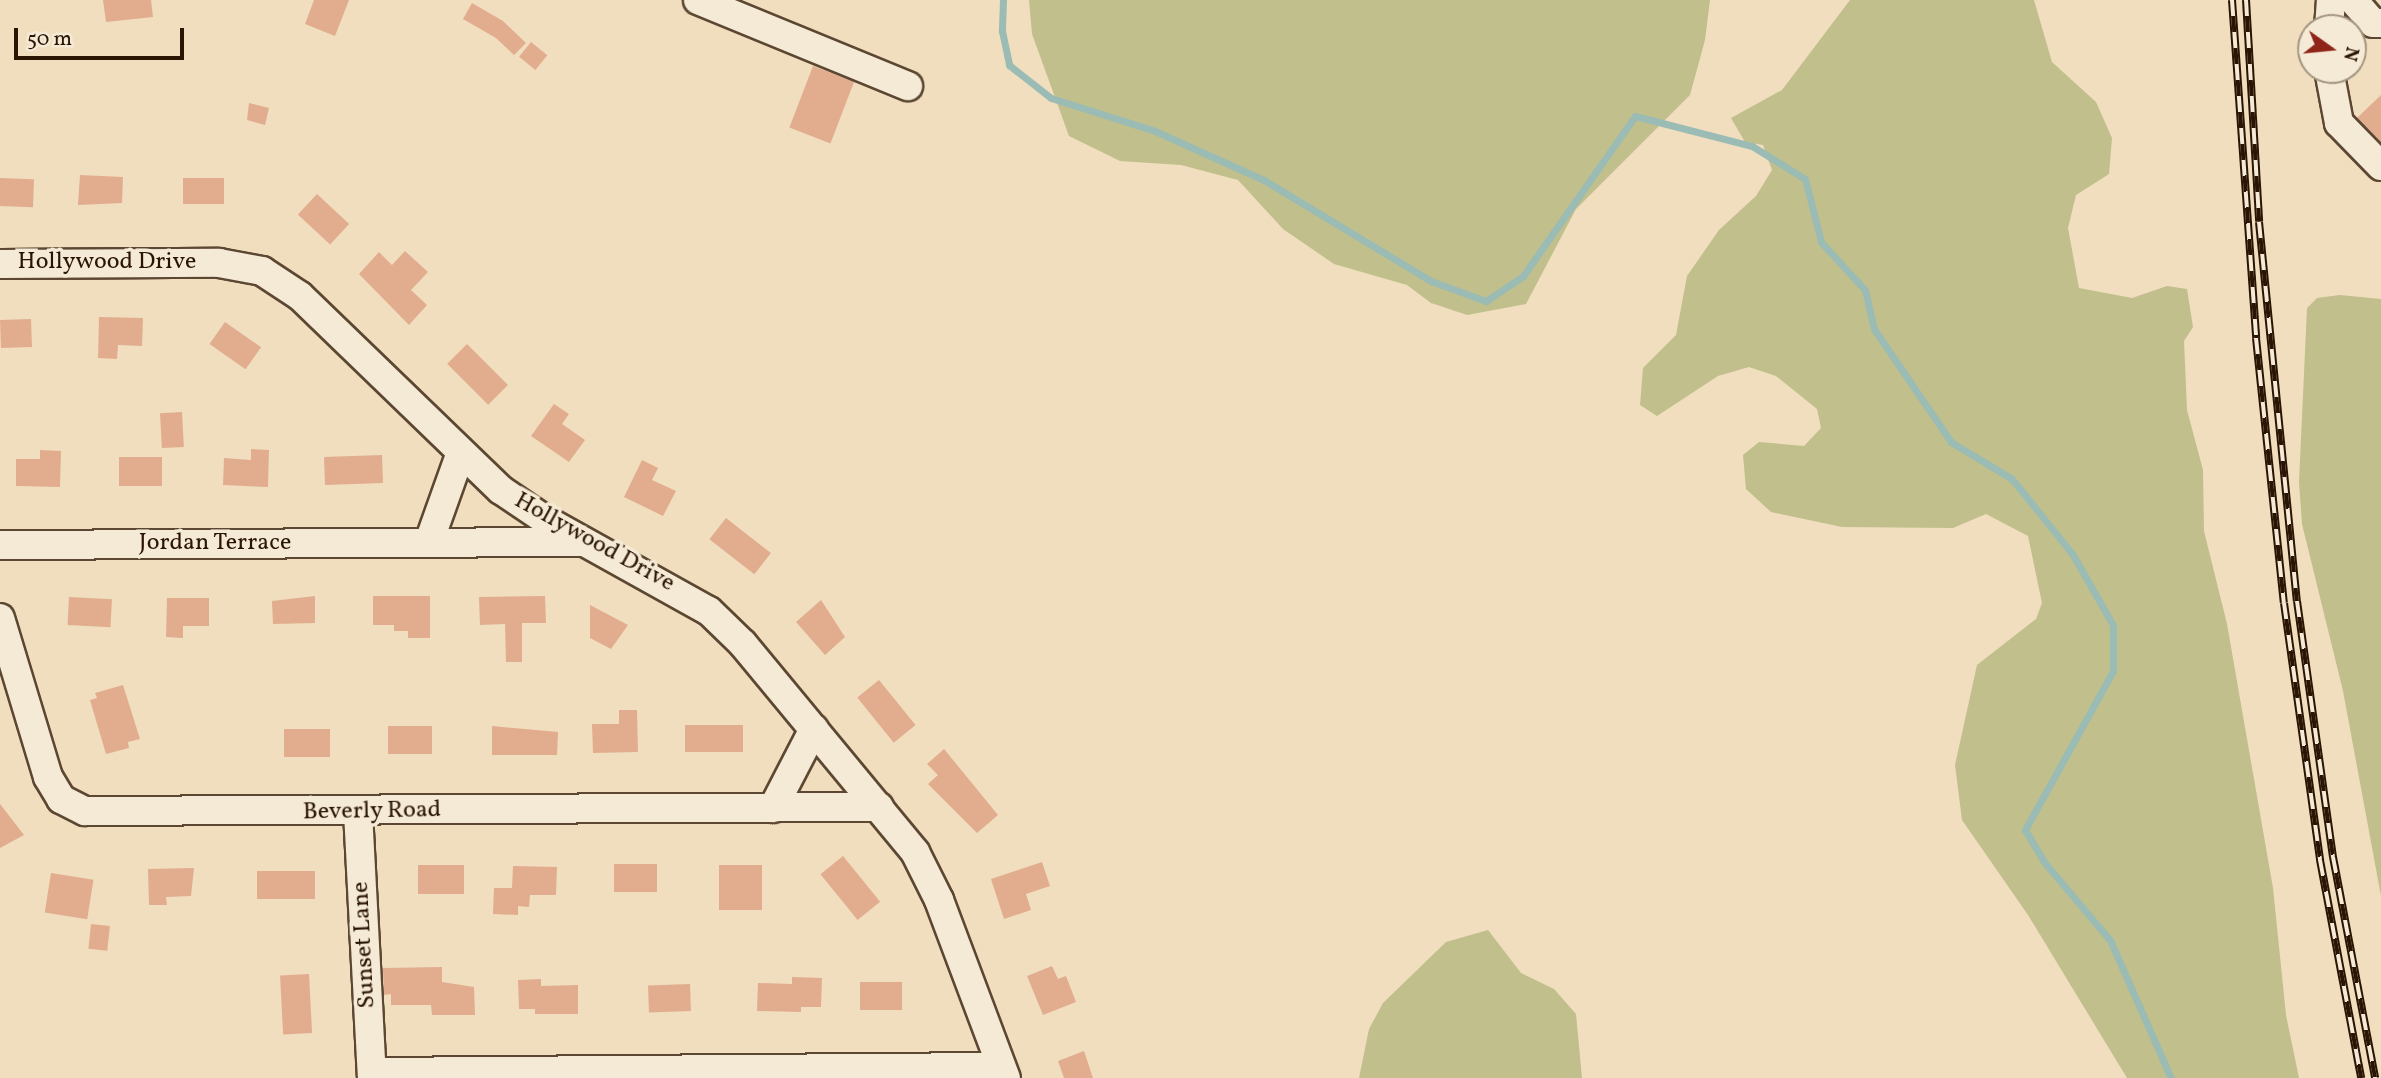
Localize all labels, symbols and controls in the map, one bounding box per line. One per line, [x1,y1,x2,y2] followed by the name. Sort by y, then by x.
[18,14,187,58] scale bar
[2297,14,2367,84] north arrow
[27,25,72,54] text: 50 m
[2336,44,2365,64] text: N
[18,249,196,277] street label: Hollywood Drive
[509,487,679,599] street label: Hollywood Drive
[138,530,292,558] street label: Jordan Terrace
[302,796,442,828] street label: Beverly Road
[347,881,383,1009] street label: Sunset Lane

